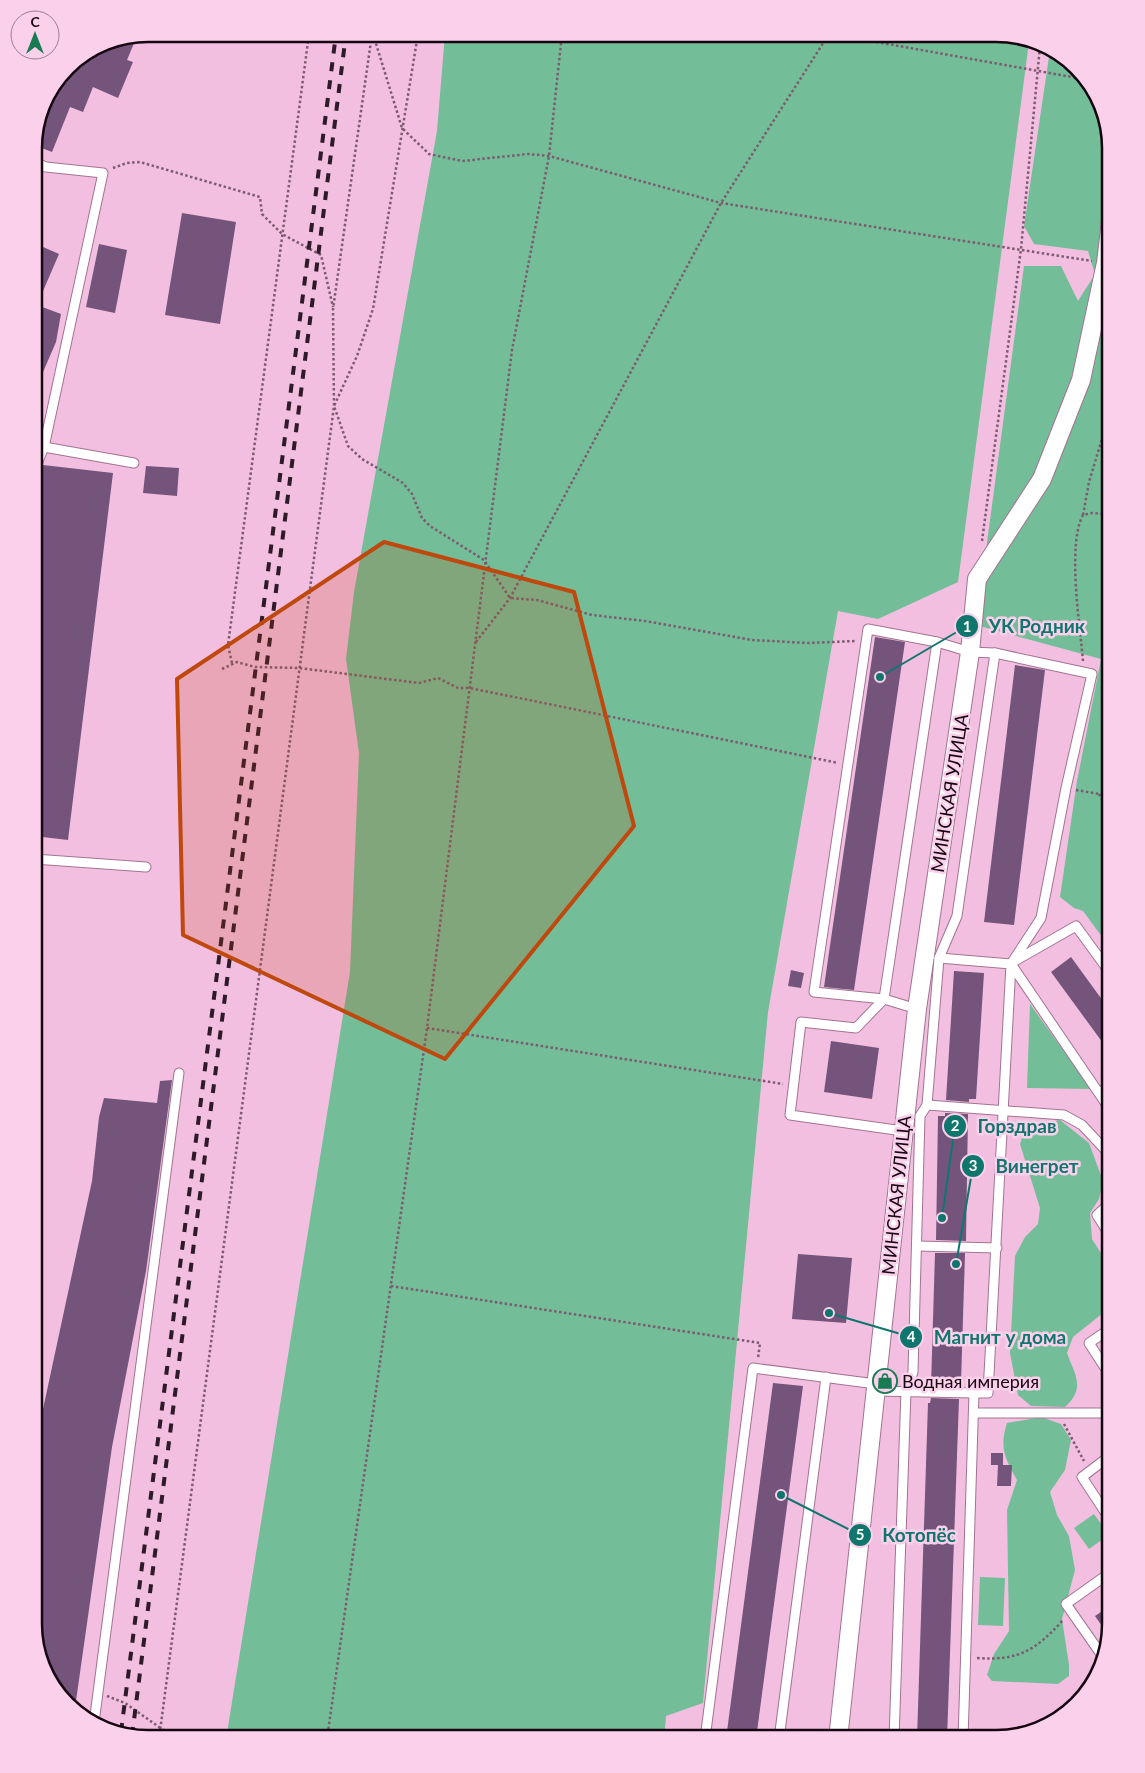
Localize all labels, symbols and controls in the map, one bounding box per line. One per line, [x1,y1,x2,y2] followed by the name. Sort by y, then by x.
[10,10,60,60] north arrow
[30,13,40,30] text: С
[954,609,1096,643] callout: УК Родник
[988,614,1086,637] text: УК Родник
[963,617,971,635] text: 1
[926,711,973,874] street label: МИНСКАЯ УЛИЦА
[942,1109,1066,1143] callout: Горздрав
[877,1113,915,1276] street label: МИНСКАЯ УЛИЦА
[977,1114,1057,1137] text: Горздрав
[951,1116,960,1134] text: 2
[961,1149,1089,1183] callout: Винегрет
[996,1154,1079,1177] text: Винегрет
[969,1156,977,1174] text: 3
[899,1320,1076,1354] callout: Магнит у дома
[934,1325,1066,1348] text: Магнит у дома
[907,1327,916,1345] text: 4
[872,1368,898,1394] shop icon: Водная империя
[902,1370,1039,1392] place label: Водная империя
[848,1518,966,1552] callout: Котопёс
[882,1523,956,1546] text: Котопёс
[856,1525,864,1543] text: 5

